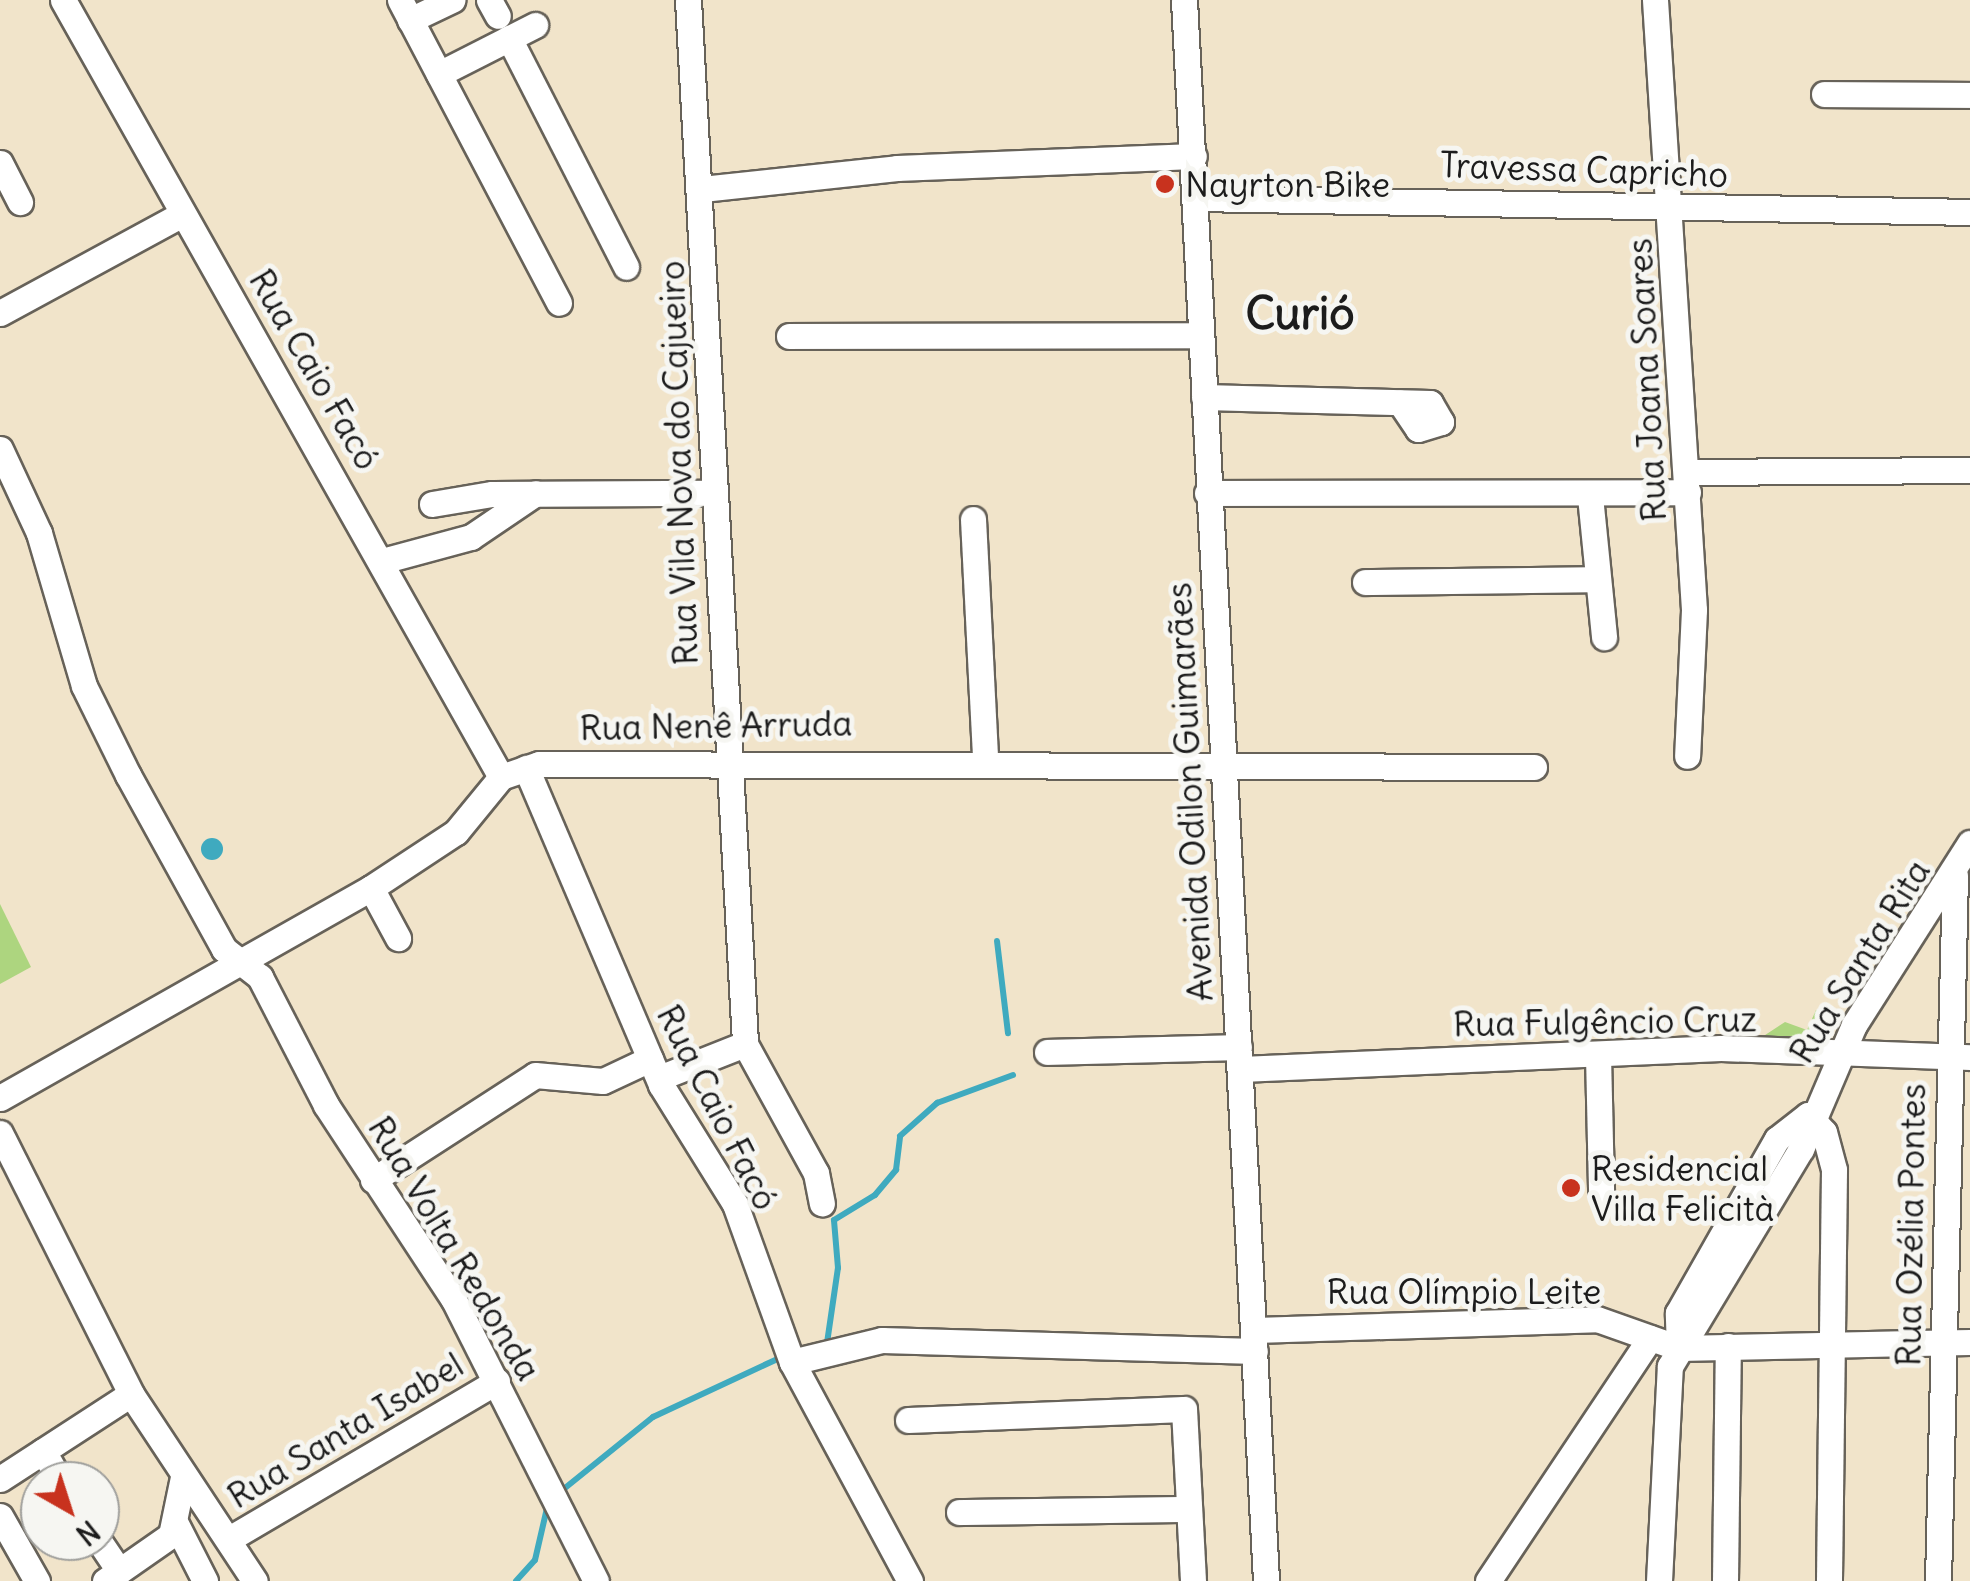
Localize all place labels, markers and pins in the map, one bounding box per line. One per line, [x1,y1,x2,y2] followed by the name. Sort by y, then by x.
[1185,163,1390,205] place label: Nayrton Bike
[1154,173,1176,195] marker: Nayrton Bike
[1591,1147,1775,1229] place label: Residencial Villa Felicità
[1560,1177,1582,1199] marker: Residencial Villa Felicità

